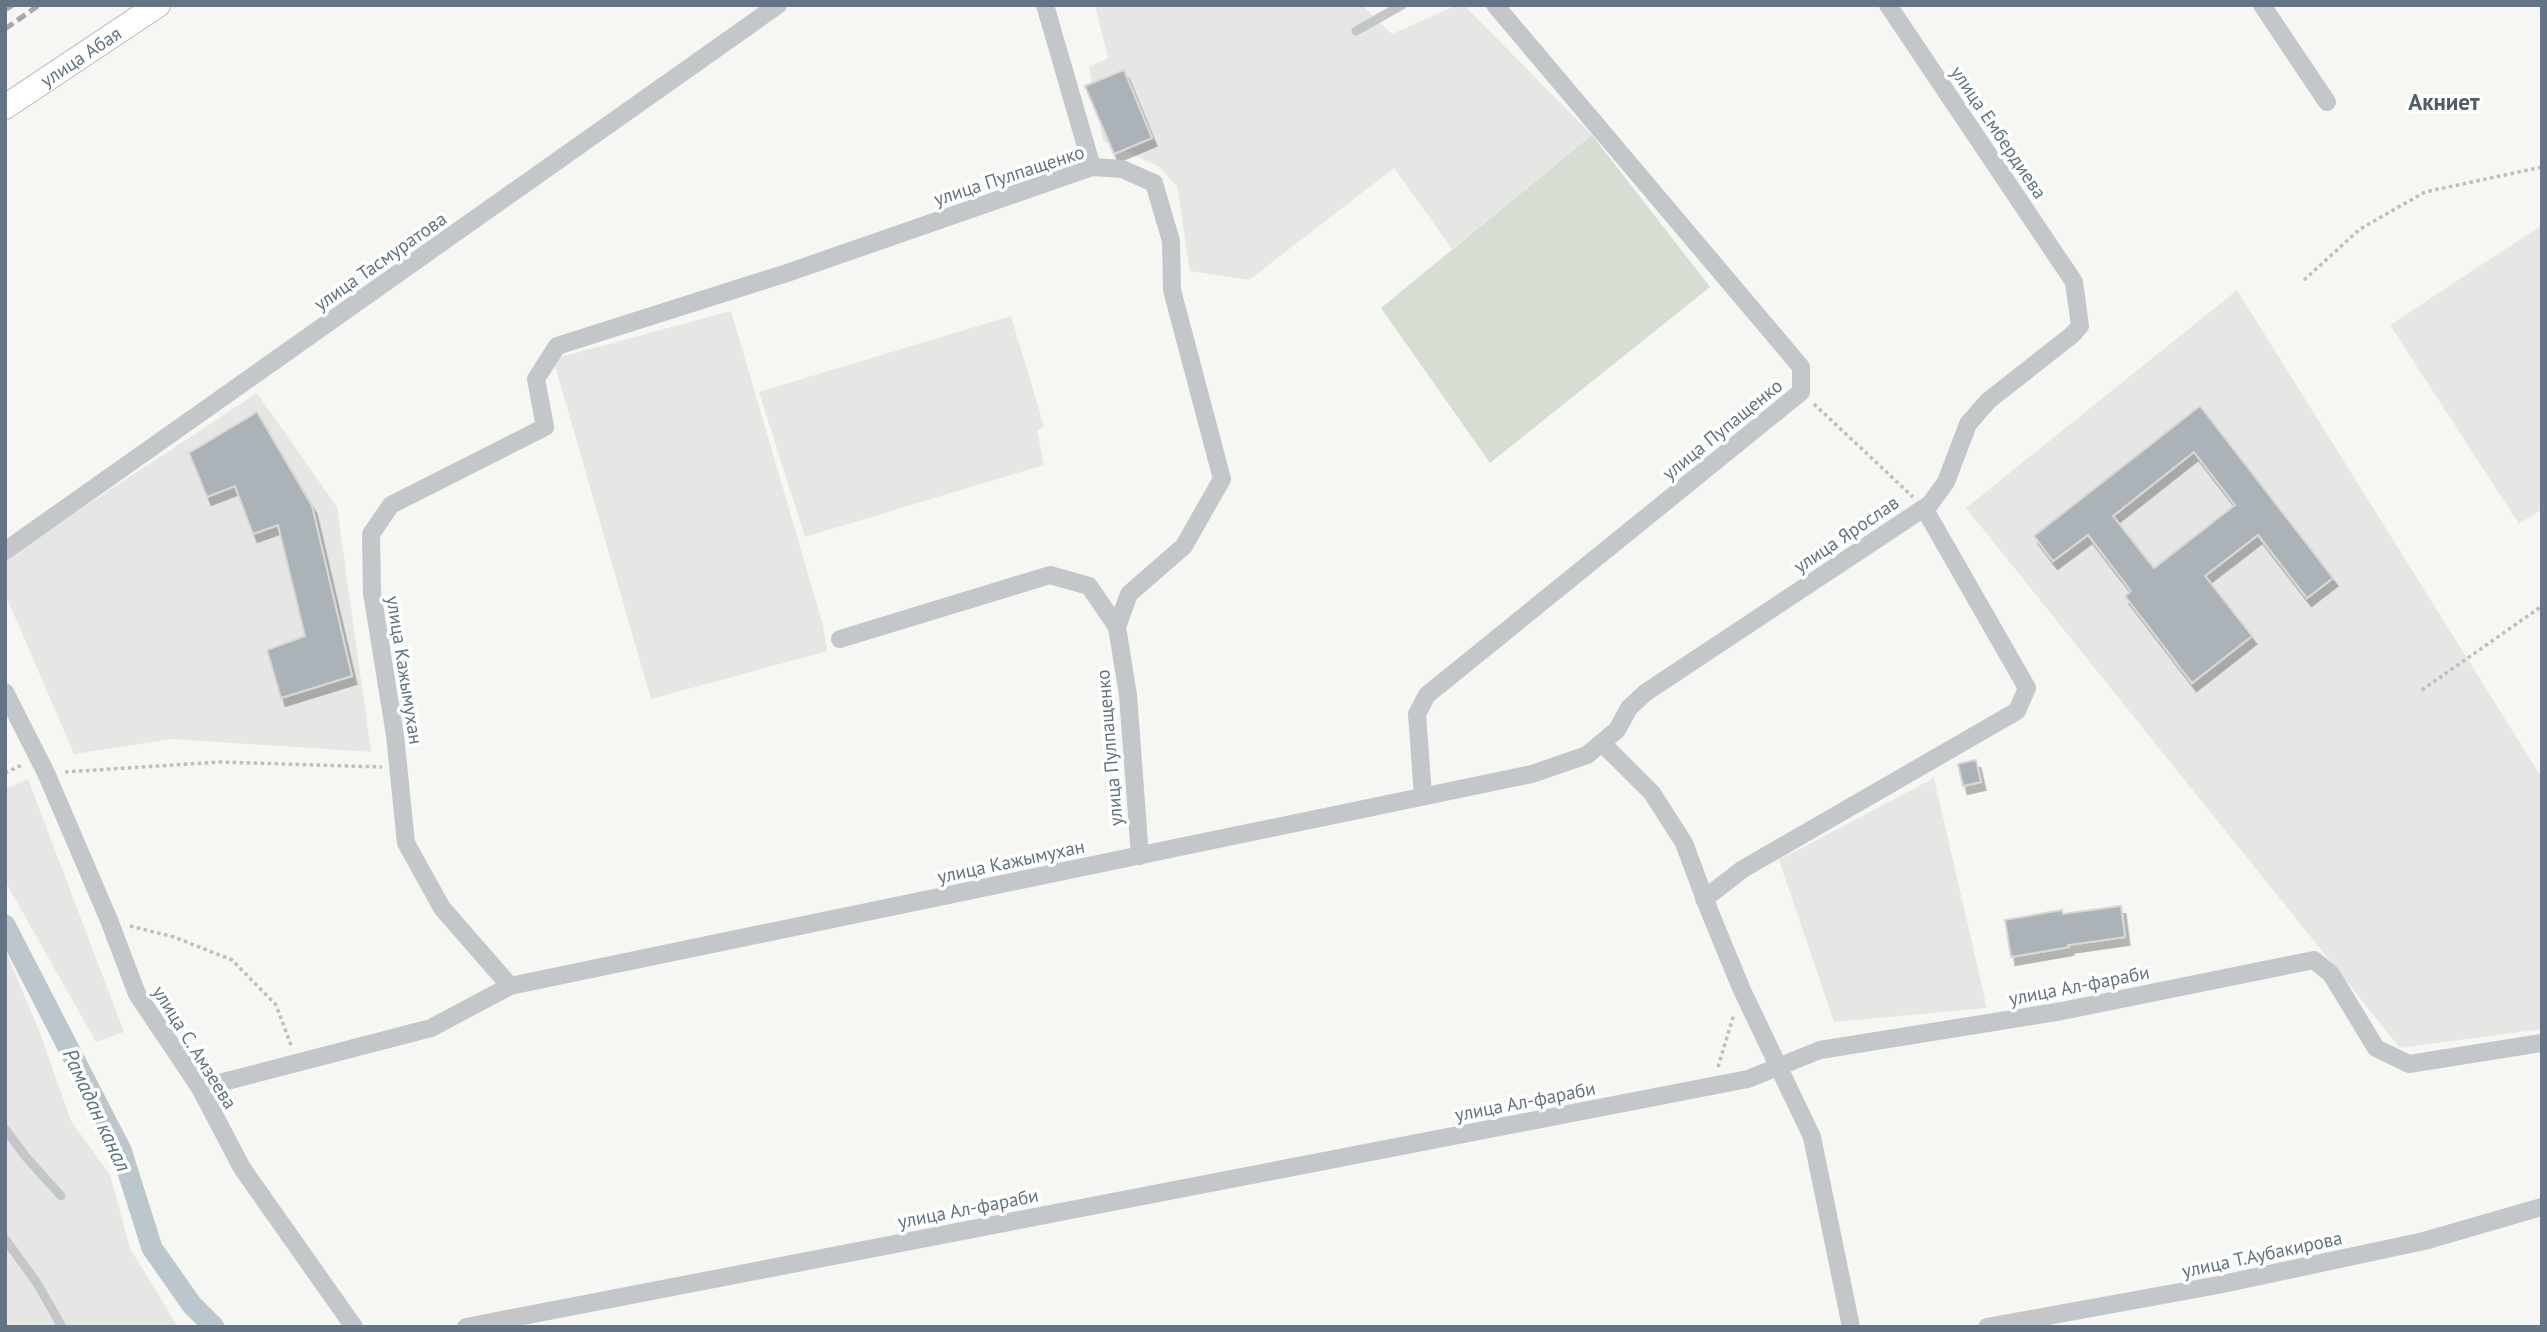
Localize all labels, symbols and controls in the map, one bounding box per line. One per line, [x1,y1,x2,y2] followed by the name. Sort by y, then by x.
[36,21,126,92] street label: улица Абая
[1946,61,2052,203] street label: улица Ембердиева
[2408,87,2480,116] district label: Акниет
[931,139,1087,211] street label: улица Пулпащенко
[309,206,451,316] street label: улица Тасмуратова
[1657,373,1787,485] street label: улица Пупащенко
[1789,490,1903,578] street label: улица Ярослав
[381,594,429,746] street label: улица Кажымухан
[1090,669,1128,827] street label: улица Пулпащенко
[935,834,1087,888] street label: улица Кажымухан
[2007,960,2151,1010] street label: улица Ал-фараби
[147,981,243,1113] street label: улица С. Амзеева
[57,1044,137,1176] water label: Рамадан канал
[1453,1076,1597,1126] street label: улица Ал-фараби
[896,1183,1040,1233] street label: улица Ал-фараби
[2180,1225,2344,1283] street label: улица Т.Аубакирова

